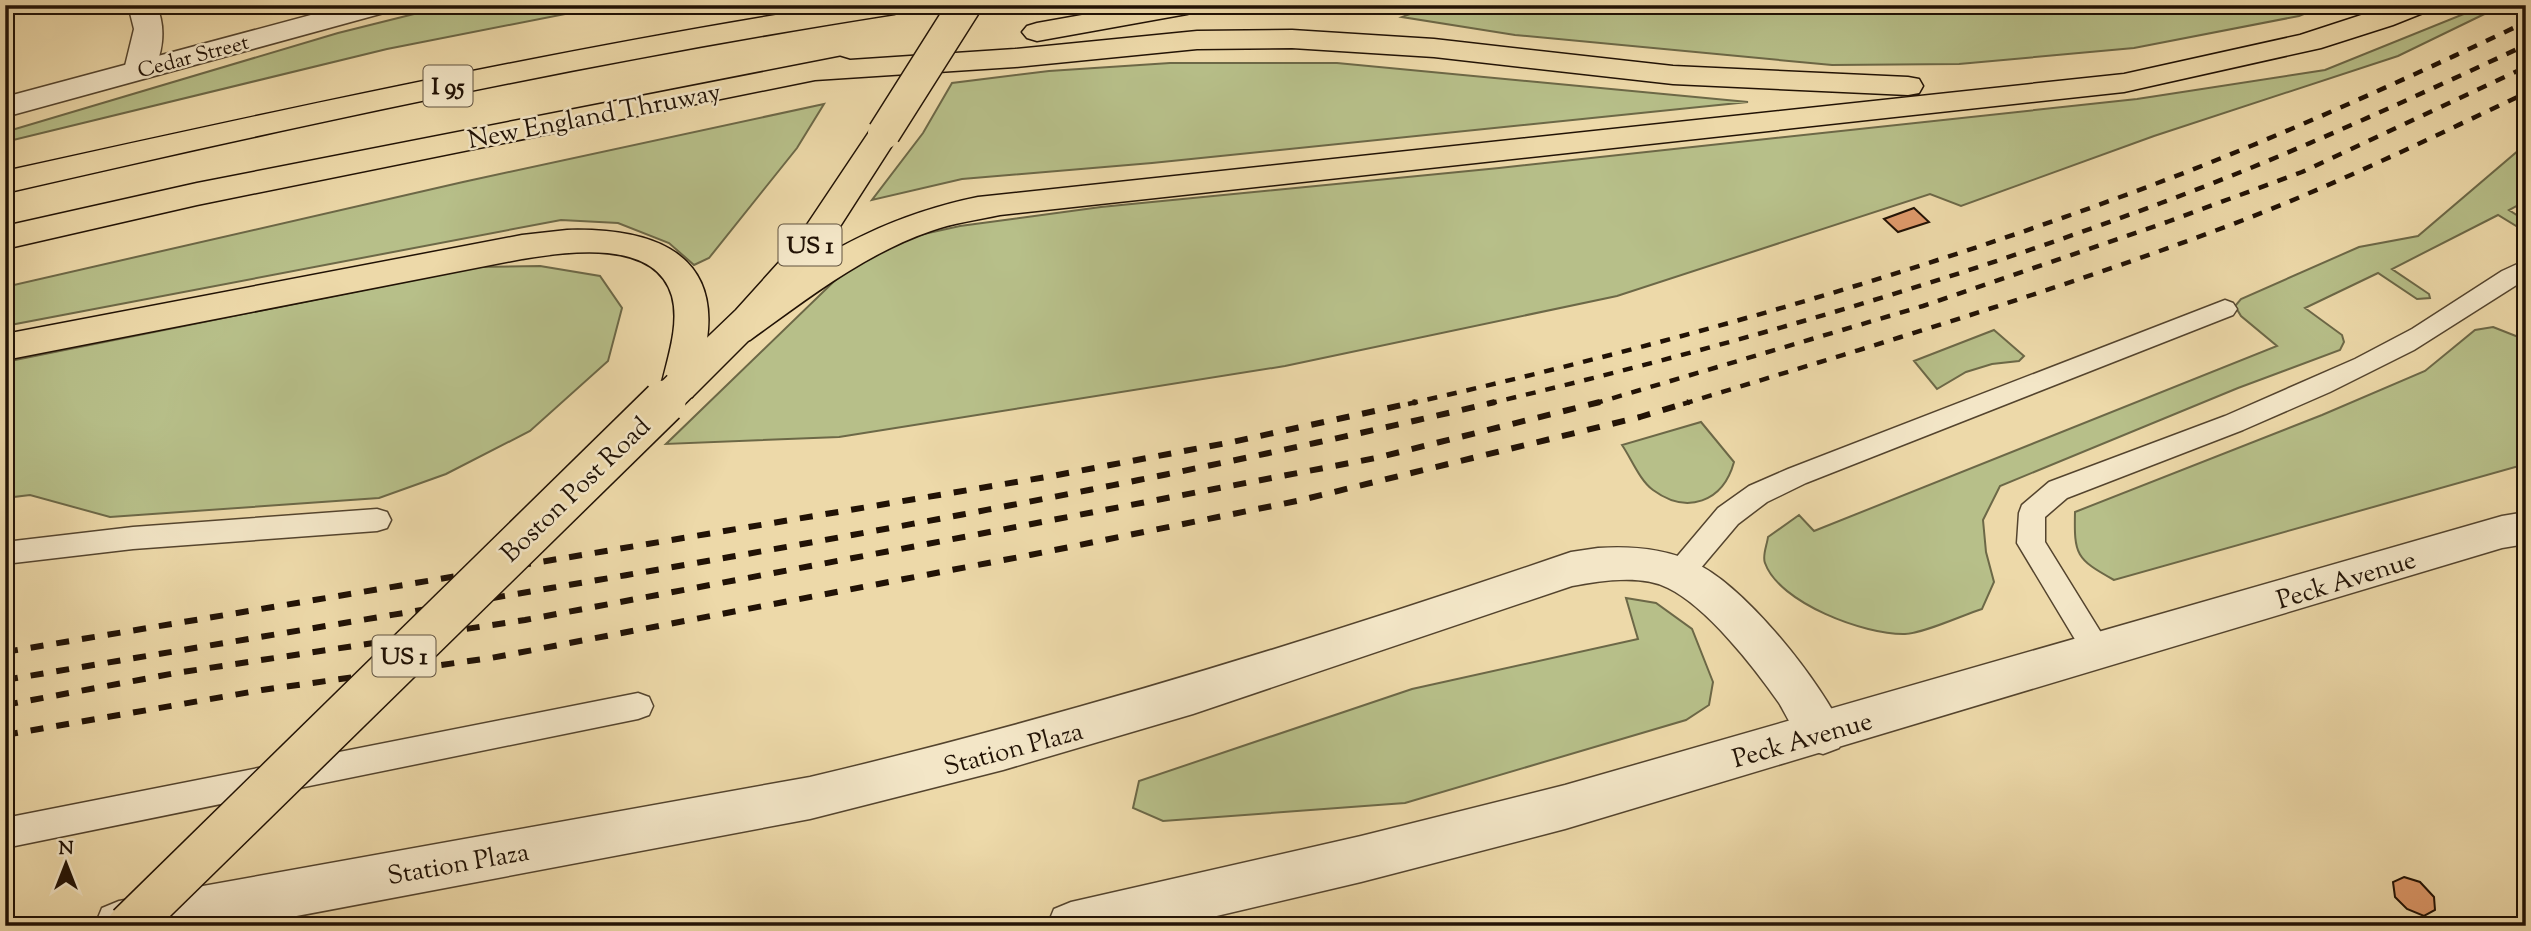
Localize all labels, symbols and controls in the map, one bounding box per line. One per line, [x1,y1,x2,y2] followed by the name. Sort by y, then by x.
[135,29,252,87] street label: Cedar Street
[424,66,472,106] road number: I 95
[465,75,724,160] street label: New England Thruway
[778,224,842,266] road number: US 1
[493,409,660,572] street label: Boston Post Road
[2273,543,2421,620] street label: Peck Avenue
[372,636,436,676] road number: US 1
[1728,704,1877,779] street label: Peck Avenue
[940,714,1088,787] street label: Station Plaza
[32,830,102,900] north arrow
[385,835,532,896] street label: Station Plaza
[58,836,74,863] text: N

